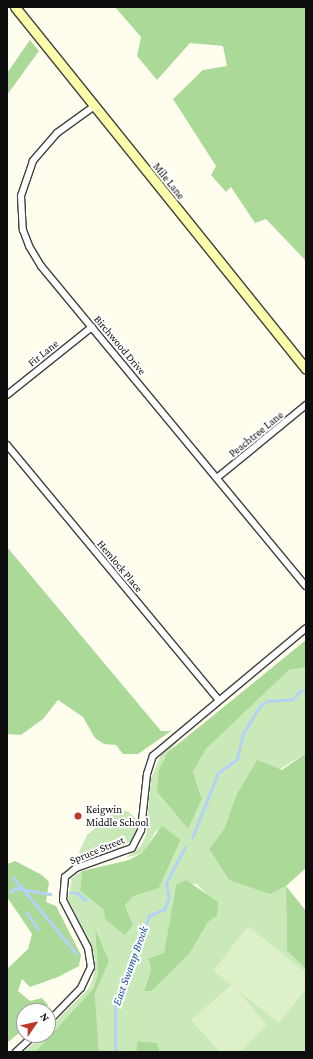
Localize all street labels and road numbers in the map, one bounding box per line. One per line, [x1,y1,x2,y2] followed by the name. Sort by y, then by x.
[150,160,188,202] street label: Mile Lane
[91,313,149,377] street label: Birchwood Drive
[25,337,61,369] street label: Fir Lane
[226,408,286,460] street label: Peachtree Lane
[94,537,146,595] street label: Hemlock Place
[68,833,126,867] street label: Spruce Street

